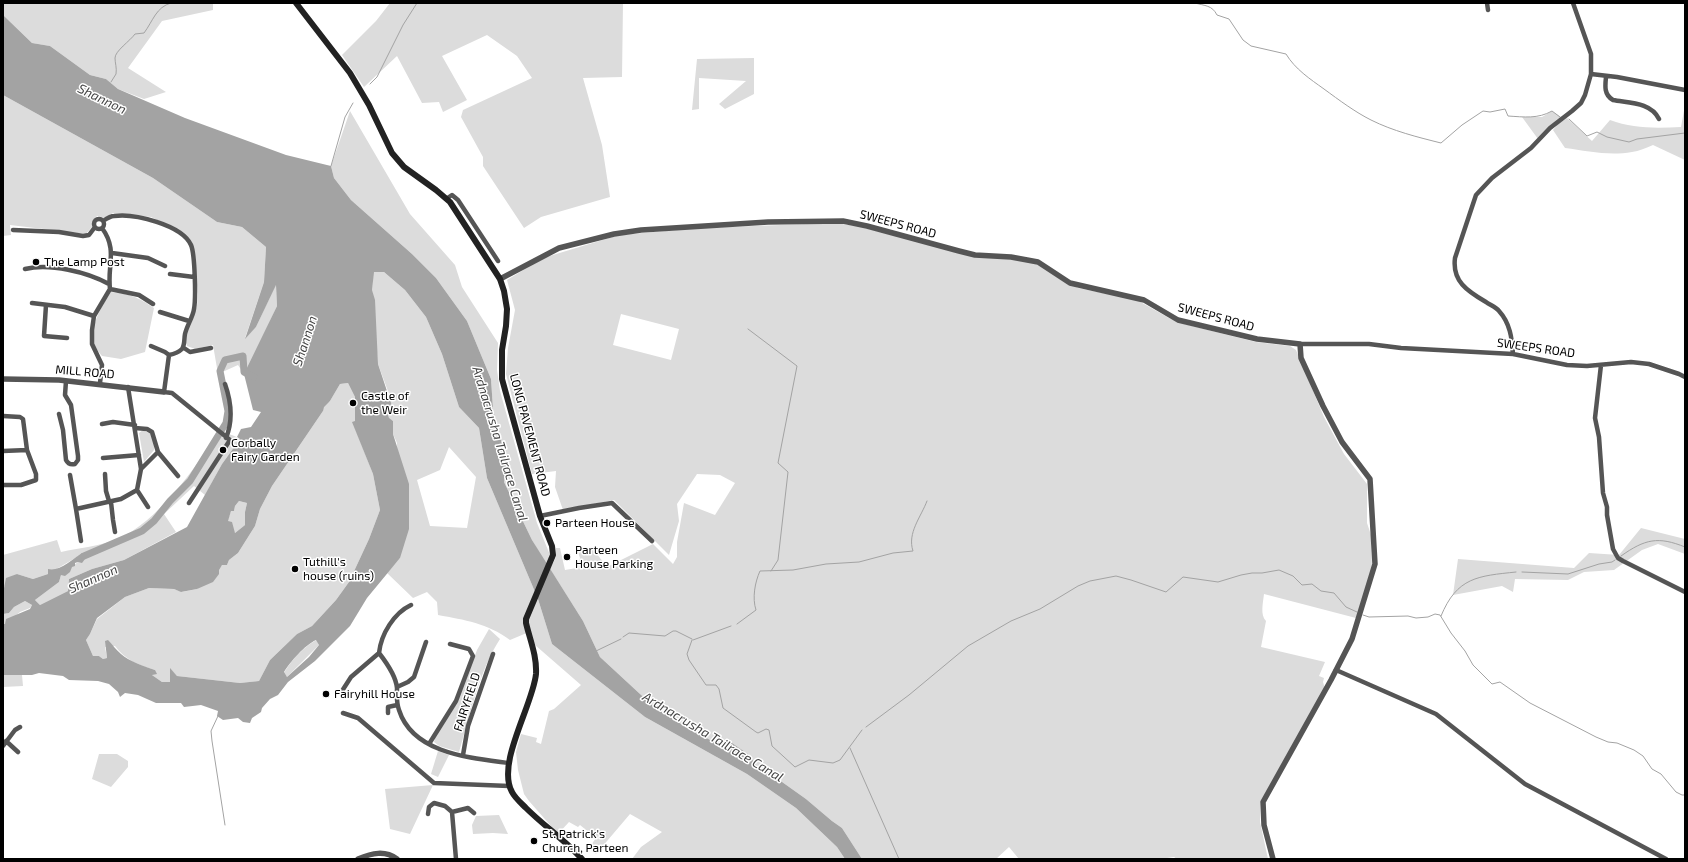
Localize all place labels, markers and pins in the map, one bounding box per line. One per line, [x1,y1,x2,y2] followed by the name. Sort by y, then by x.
[44,255,124,269] place label: The Lamp Post
[31,257,41,267] marker: The Lamp Post
[361,389,409,417] place label: Castle of the Weir
[348,398,358,408] marker: Castle of the Weir
[231,436,300,464] place label: Corbally Fairy Garden
[218,445,228,455] marker: Corbally Fairy Garden
[555,516,635,530] place label: Parteen House
[542,518,552,528] marker: Parteen House
[575,543,653,571] place label: Parteen House Parking
[562,552,572,562] marker: Parteen House Parking
[303,555,374,583] place label: Tuthill's house (ruins)
[290,564,300,574] marker: Tuthill's house (ruins)
[334,687,415,701] place label: Fairyhill House
[321,689,331,699] marker: Fairyhill House
[542,827,628,855] place label: St. Patrick's Church, Parteen
[529,836,539,846] marker: St. Patrick's Church, Parteen

